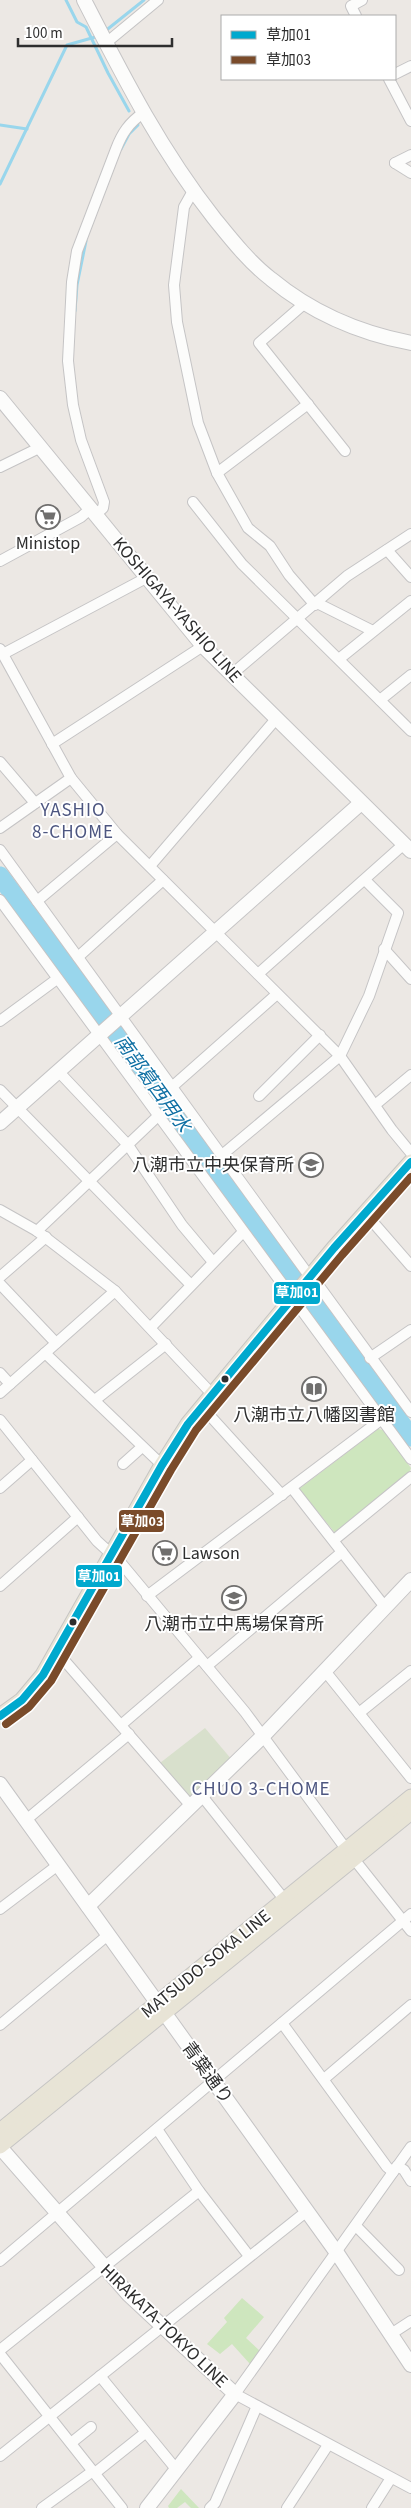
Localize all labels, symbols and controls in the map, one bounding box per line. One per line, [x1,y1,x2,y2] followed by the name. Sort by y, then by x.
[18,15,171,47] scale bar
[221,15,396,80] legend
[25,23,63,44] text: 100 m
[266,25,311,46] text: 草加01
[266,50,311,71] text: 草加03
[35,504,61,530] supermarket icon: Ministop
[16,531,80,556] place label: Ministop
[107,532,247,688] street label: KOSHIGAYA-YASHIO LINE
[32,797,114,846] district label: YASHIO 8-CHOME
[108,1030,198,1140] water label: 南部葛西用水
[298,1152,324,1178] school or university icon: 八潮市立中央保育所
[132,1153,294,1178] place label: 八潮市立中央保育所
[273,1281,321,1305] line badge: 草加01
[276,1283,318,1303] text: 草加01
[220,1374,230,1384] unlabelled marker
[301,1376,327,1402] library icon: 八潮市立八幡図書館
[233,1403,395,1428] place label: 八潮市立八幡図書館
[118,1509,165,1533] line badge: 草加03
[121,1512,163,1532] text: 草加03
[152,1540,178,1566] supermarket icon: Lawson
[182,1541,240,1566] place label: Lawson
[75,1564,123,1588] line badge: 草加01
[78,1567,120,1587] text: 草加01
[221,1585,247,1611] school or university icon: 八潮市立中馬場保育所
[144,1612,324,1637] place label: 八潮市立中馬場保育所
[68,1617,78,1627] unlabelled marker
[192,1776,330,1803] district label: CHUO 3-CHOME
[136,1904,276,2024] street label: MATSUDO-SOKA LINE
[176,2037,238,2109] street label: 青葉通り
[95,2258,233,2394] street label: HIRAKATA-TOKYO LINE

